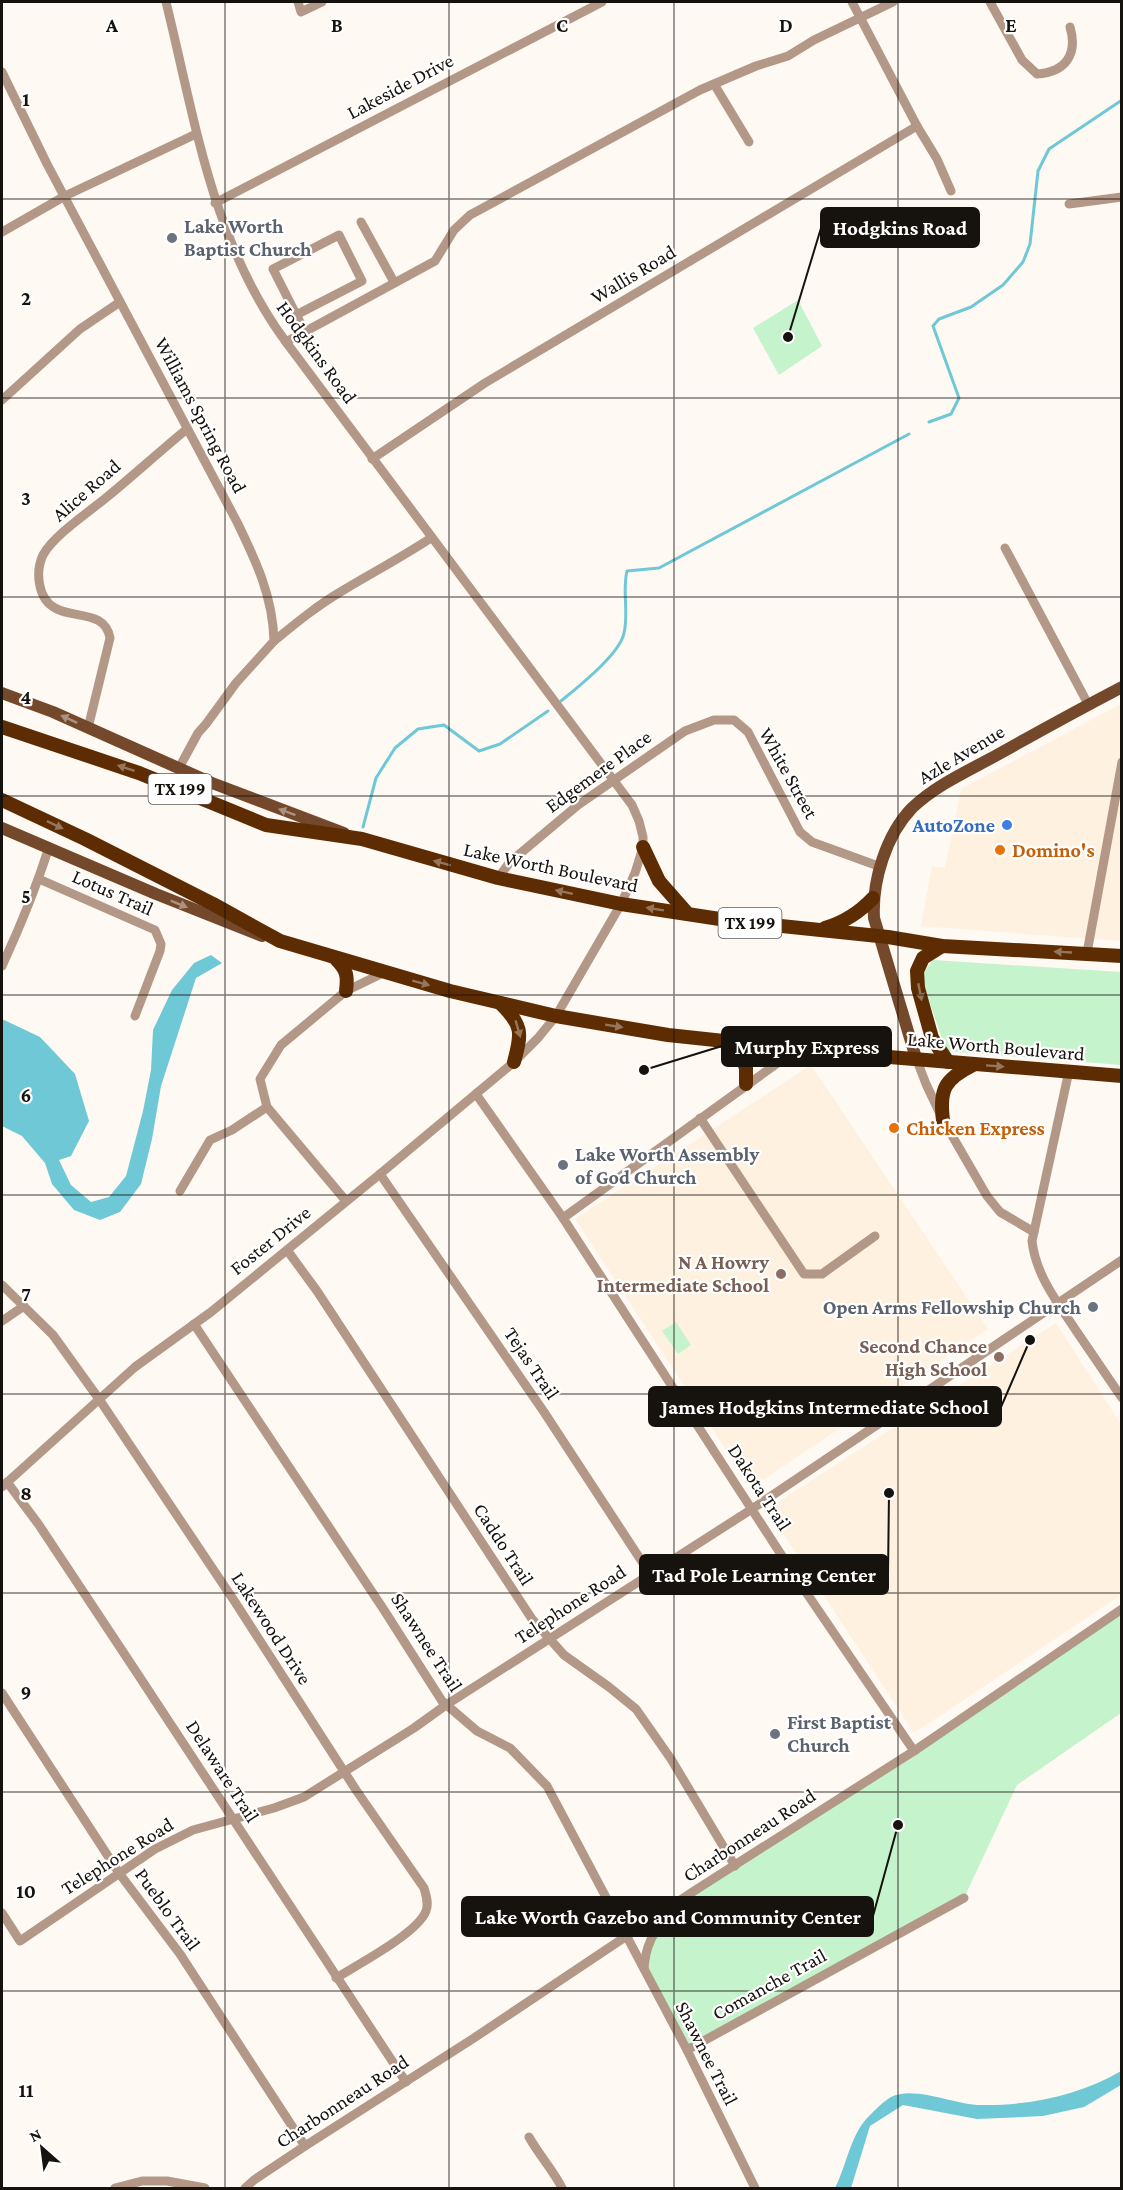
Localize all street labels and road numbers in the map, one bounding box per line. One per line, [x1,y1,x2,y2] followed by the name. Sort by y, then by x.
[343,49,457,123] street label: Lakeside Drive
[587,240,680,308] street label: Wallis Road
[272,297,362,408] street label: Hodgkins Road
[150,334,252,497] street label: Williams Spring Road
[47,454,125,526] street label: Alice Road
[914,720,1008,788] street label: Azle Avenue
[755,724,823,822] street label: White Street
[541,725,656,818] street label: Edgemere Place
[148,774,212,804] road number: TX 199
[462,838,641,896] street label: Lake Worth Boulevard
[69,864,157,920] street label: Lotus Trail
[718,908,782,938] road number: TX 199
[906,1027,1086,1065] street label: Lake Worth Boulevard
[225,1201,315,1279] street label: Foster Drive
[499,1323,564,1404] street label: Tejas Trail
[724,1440,796,1534] street label: Dakota Trail
[469,1499,539,1589] street label: Caddo Trail
[510,1560,631,1649] street label: Telephone Road
[227,1568,317,1688] street label: Lakewood Drive
[387,1588,467,1696] street label: Shawnee Trail
[182,1716,264,1826] street label: Delaware Trail
[679,1784,820,1886] street label: Charbonneau Road
[57,1813,178,1900] street label: Telephone Road
[131,1864,205,1954] street label: Pueblo Trail
[708,1944,830,2024] street label: Comanche Trail
[671,1997,743,2109] street label: Shawnee Trail
[272,2050,413,2152] street label: Charbonneau Road

